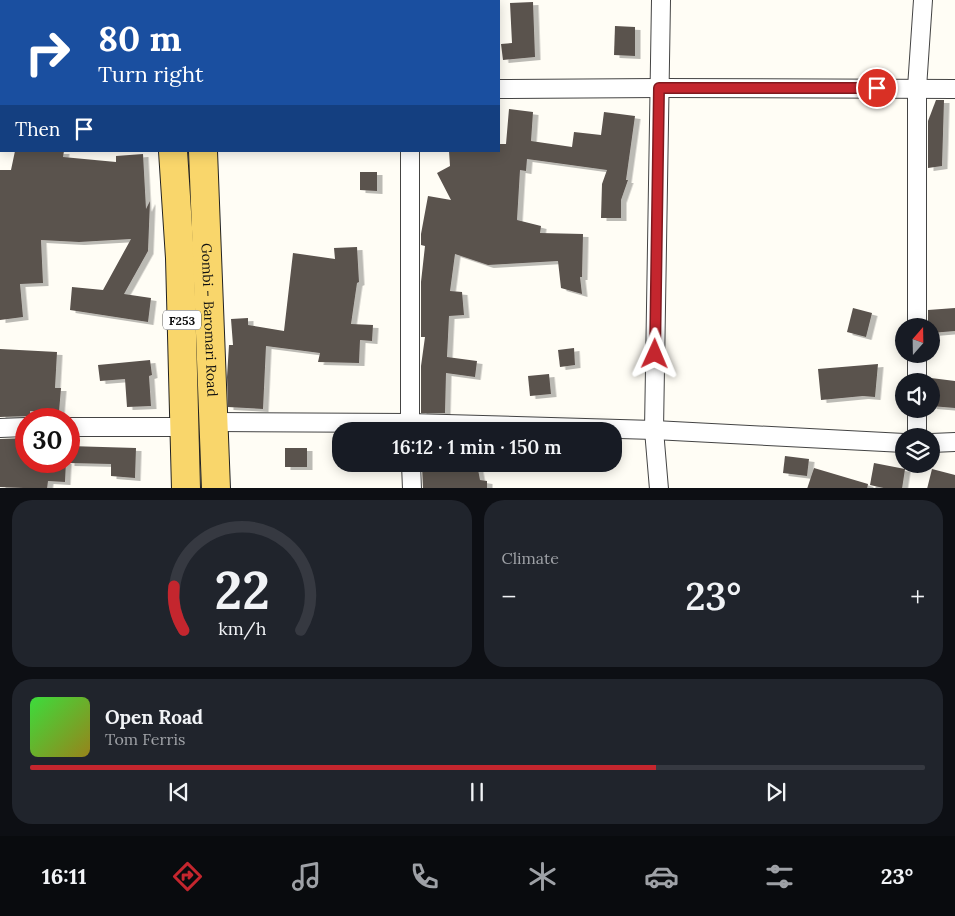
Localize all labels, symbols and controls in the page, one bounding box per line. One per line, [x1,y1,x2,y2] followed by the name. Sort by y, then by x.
[98,16,182,61] text: 80 m
[15,20,80,85] icon: right
[98,60,203,88] text: Turn right
[856,67,898,109] pin
[863,74,891,102] icon: arrive
[70,115,98,143] icon: arrive
[15,117,60,141] text: Then
[198,243,221,397] street label: Gombi - Baromari Road
[163,310,201,330] road number: F253
[895,318,940,362] north arrow
[895,318,940,473] map controls
[628,327,680,379] position arrow
[895,373,940,418] button: sound
[15,408,80,473] speed limit sign: 30
[895,428,940,473] button: layers
[392,435,562,459] text: 16:12 · 1 min · 150 m
[502,548,559,568] text: Climate
[214,557,269,623] text: 22
[685,572,741,620] text: 23°
[502,579,516,615] text: −
[910,579,925,615] text: +
[218,617,266,640] text: km/h
[105,705,203,729] text: Open Road
[105,729,185,749] text: Tom Ferris
[165,778,193,806] icon: previous
[463,778,491,806] icon: pause
[762,778,790,806] icon: next
[170,859,205,894] icon: directions
[289,859,324,894] icon: music
[407,859,442,894] icon: phone
[525,859,560,894] icon: climate
[644,859,679,894] icon: car
[762,859,797,894] icon: filters
[42,862,87,890] text: 16:11
[881,862,913,890] text: 23°

